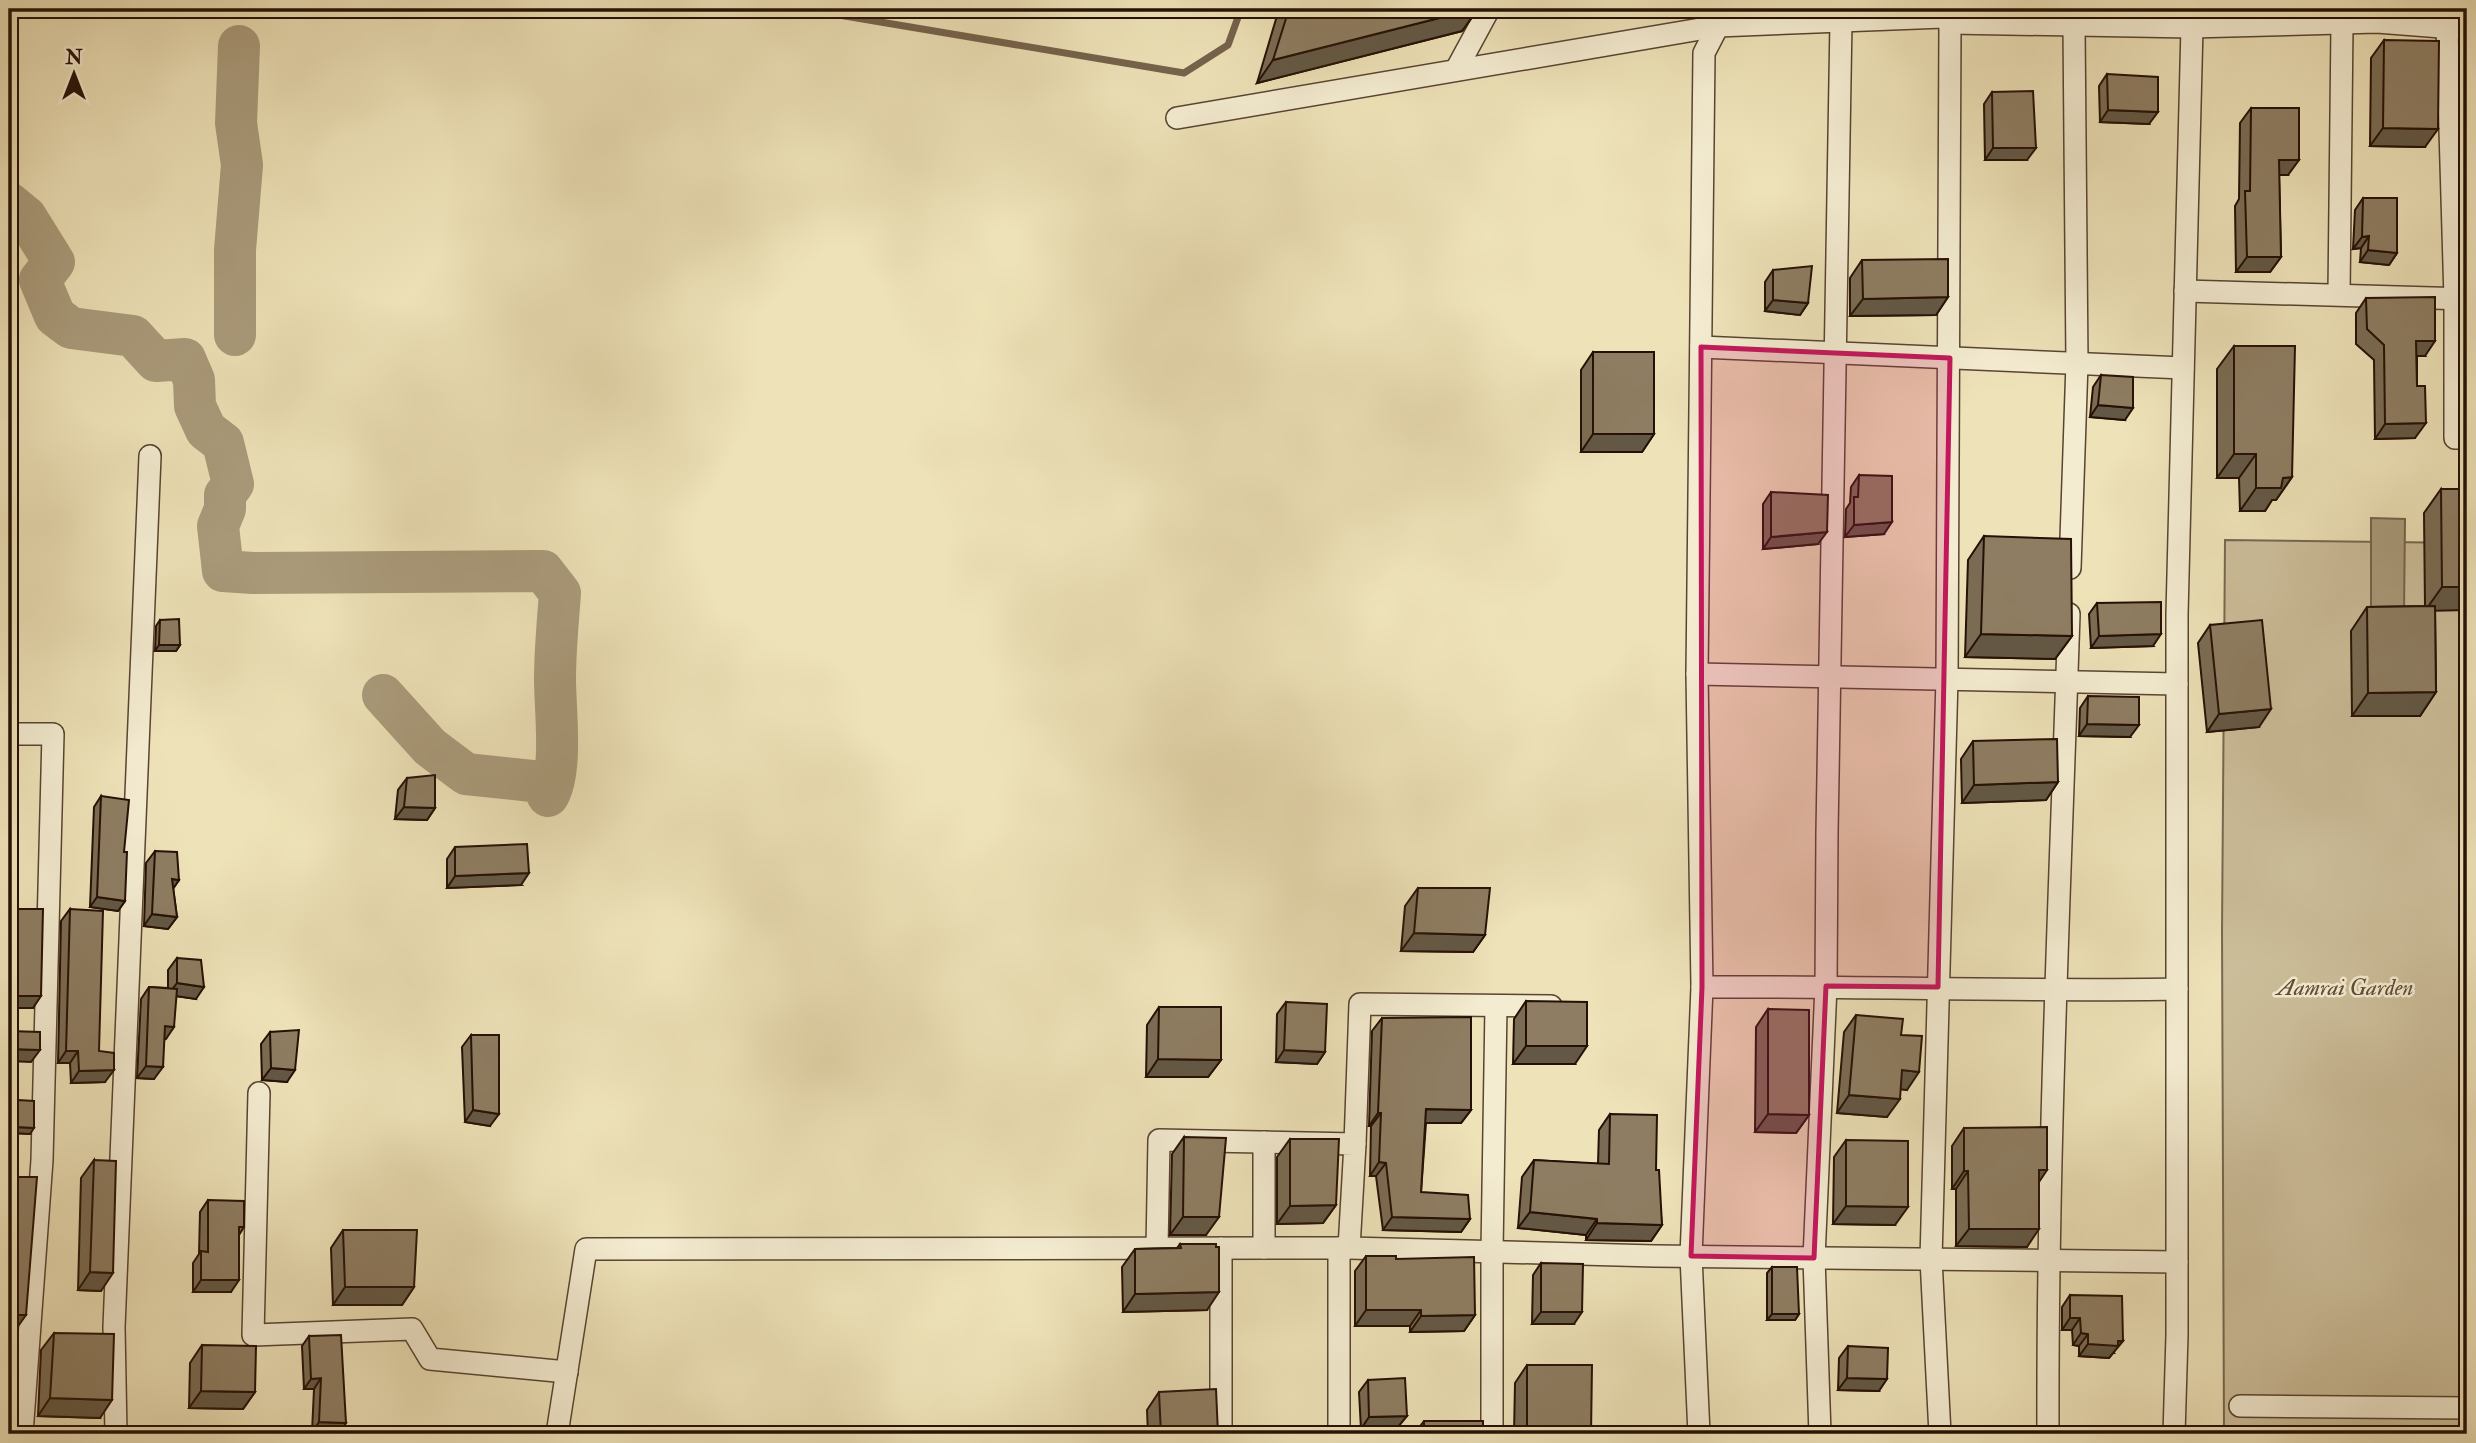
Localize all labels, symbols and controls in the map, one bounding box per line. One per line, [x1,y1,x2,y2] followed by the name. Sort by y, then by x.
[38,38,108,108] north arrow
[64,46,83,70] text: N
[2274,973,2413,1002] park label: Aamrai Garden

